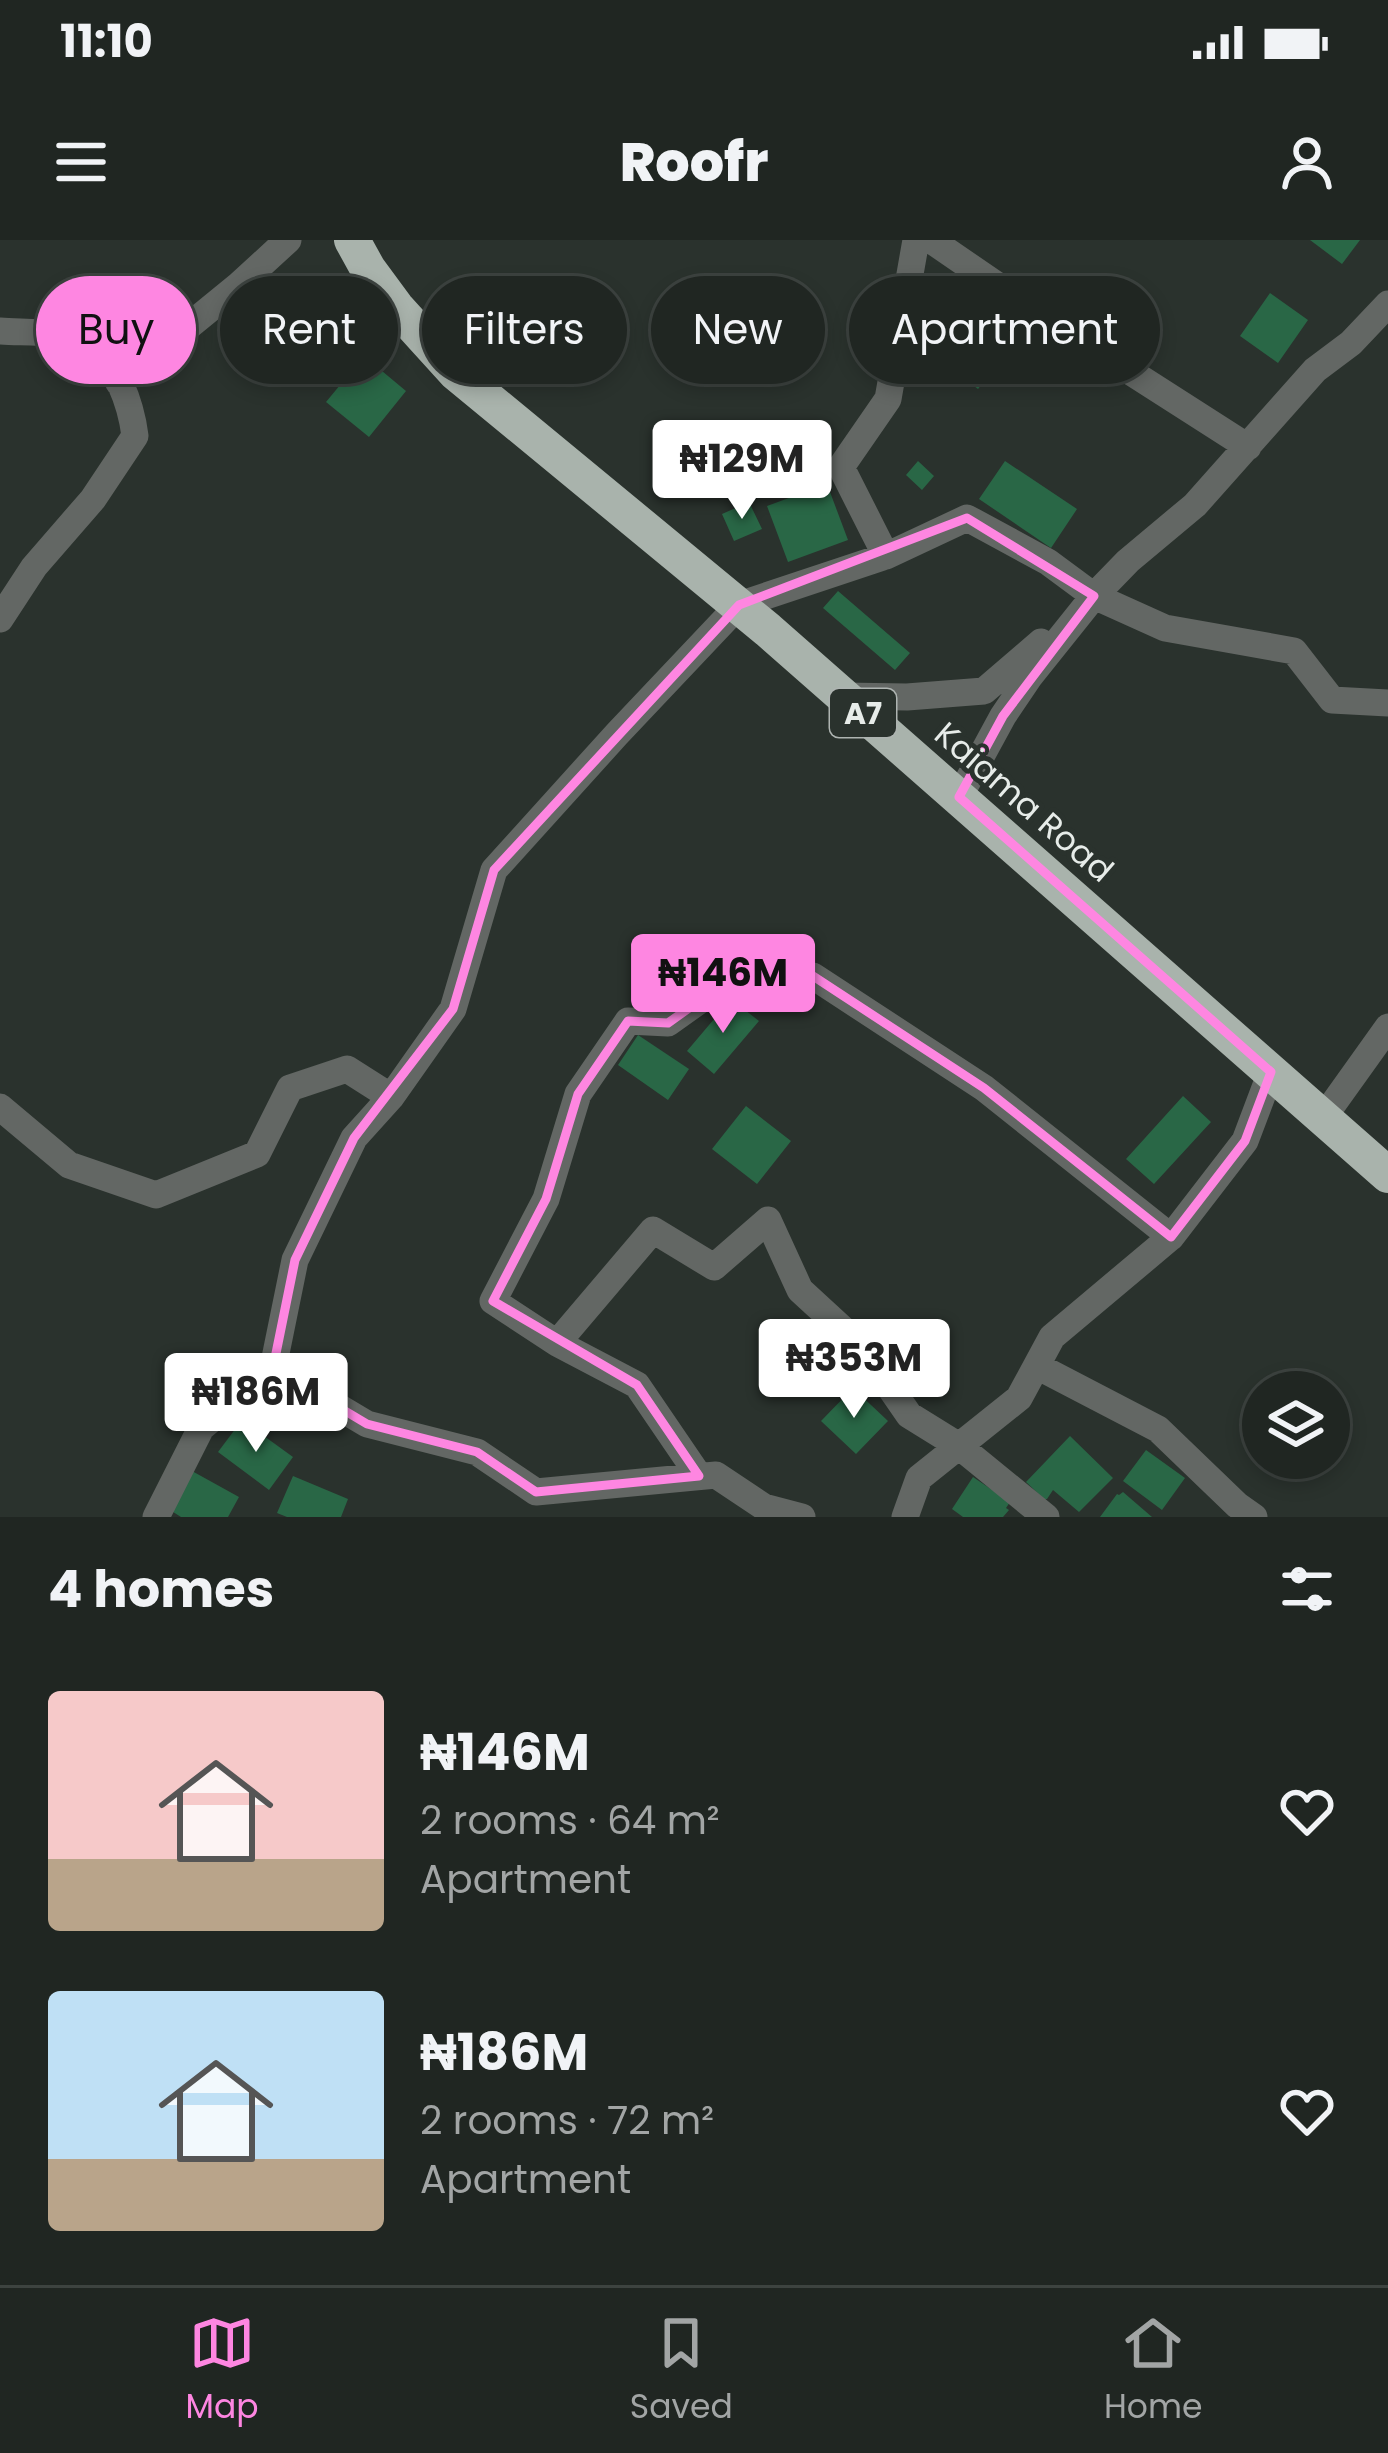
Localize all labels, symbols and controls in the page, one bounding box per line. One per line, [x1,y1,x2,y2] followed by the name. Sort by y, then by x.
[60,10,153,73] text: 11:10
[620,124,768,200] text: Roofr
[48,129,114,195] icon: menu
[1274,129,1340,195] icon: person
[36,276,196,384] chip: Buy
[220,276,398,384] chip: Rent
[422,276,627,384] chip: Filters
[651,276,825,384] chip: New
[849,276,1160,384] chip: Apartment
[658,420,826,522] pin: ₦129M
[680,431,804,486] text: ₦129M
[830,689,896,737] road number: A7
[924,711,1124,893] street label: Kaiama Road
[639,934,807,1036] pin: ₦146M
[658,945,788,1000] text: ₦146M
[770,1319,938,1421] pin: ₦353M
[786,1330,922,1385] text: ₦353M
[172,1353,340,1455] pin: ₦186M
[192,1364,320,1419] text: ₦186M
[1242,1371,1350,1479] map controls
[1242,1371,1350,1479] button: layers
[48,1553,274,1625] text: 4 homes
[1274,1556,1340,1622] icon: filters
[420,1716,590,1788] text: ₦146M
[144,1739,288,1883] icon: home
[1274,1778,1340,1844] icon: heart
[420,1793,720,1848] text: 2 rooms · 64 m²
[420,1852,631,1907] text: Apartment
[420,2016,588,2088] text: ₦186M
[144,2039,288,2183] icon: home
[1274,2078,1340,2144] icon: heart
[420,2093,714,2148] text: 2 rooms · 72 m²
[420,2152,631,2207] text: Apartment
[186,2310,259,2432] tab: Map
[630,2310,733,2432] tab: Saved
[1104,2310,1202,2432] tab: Home

